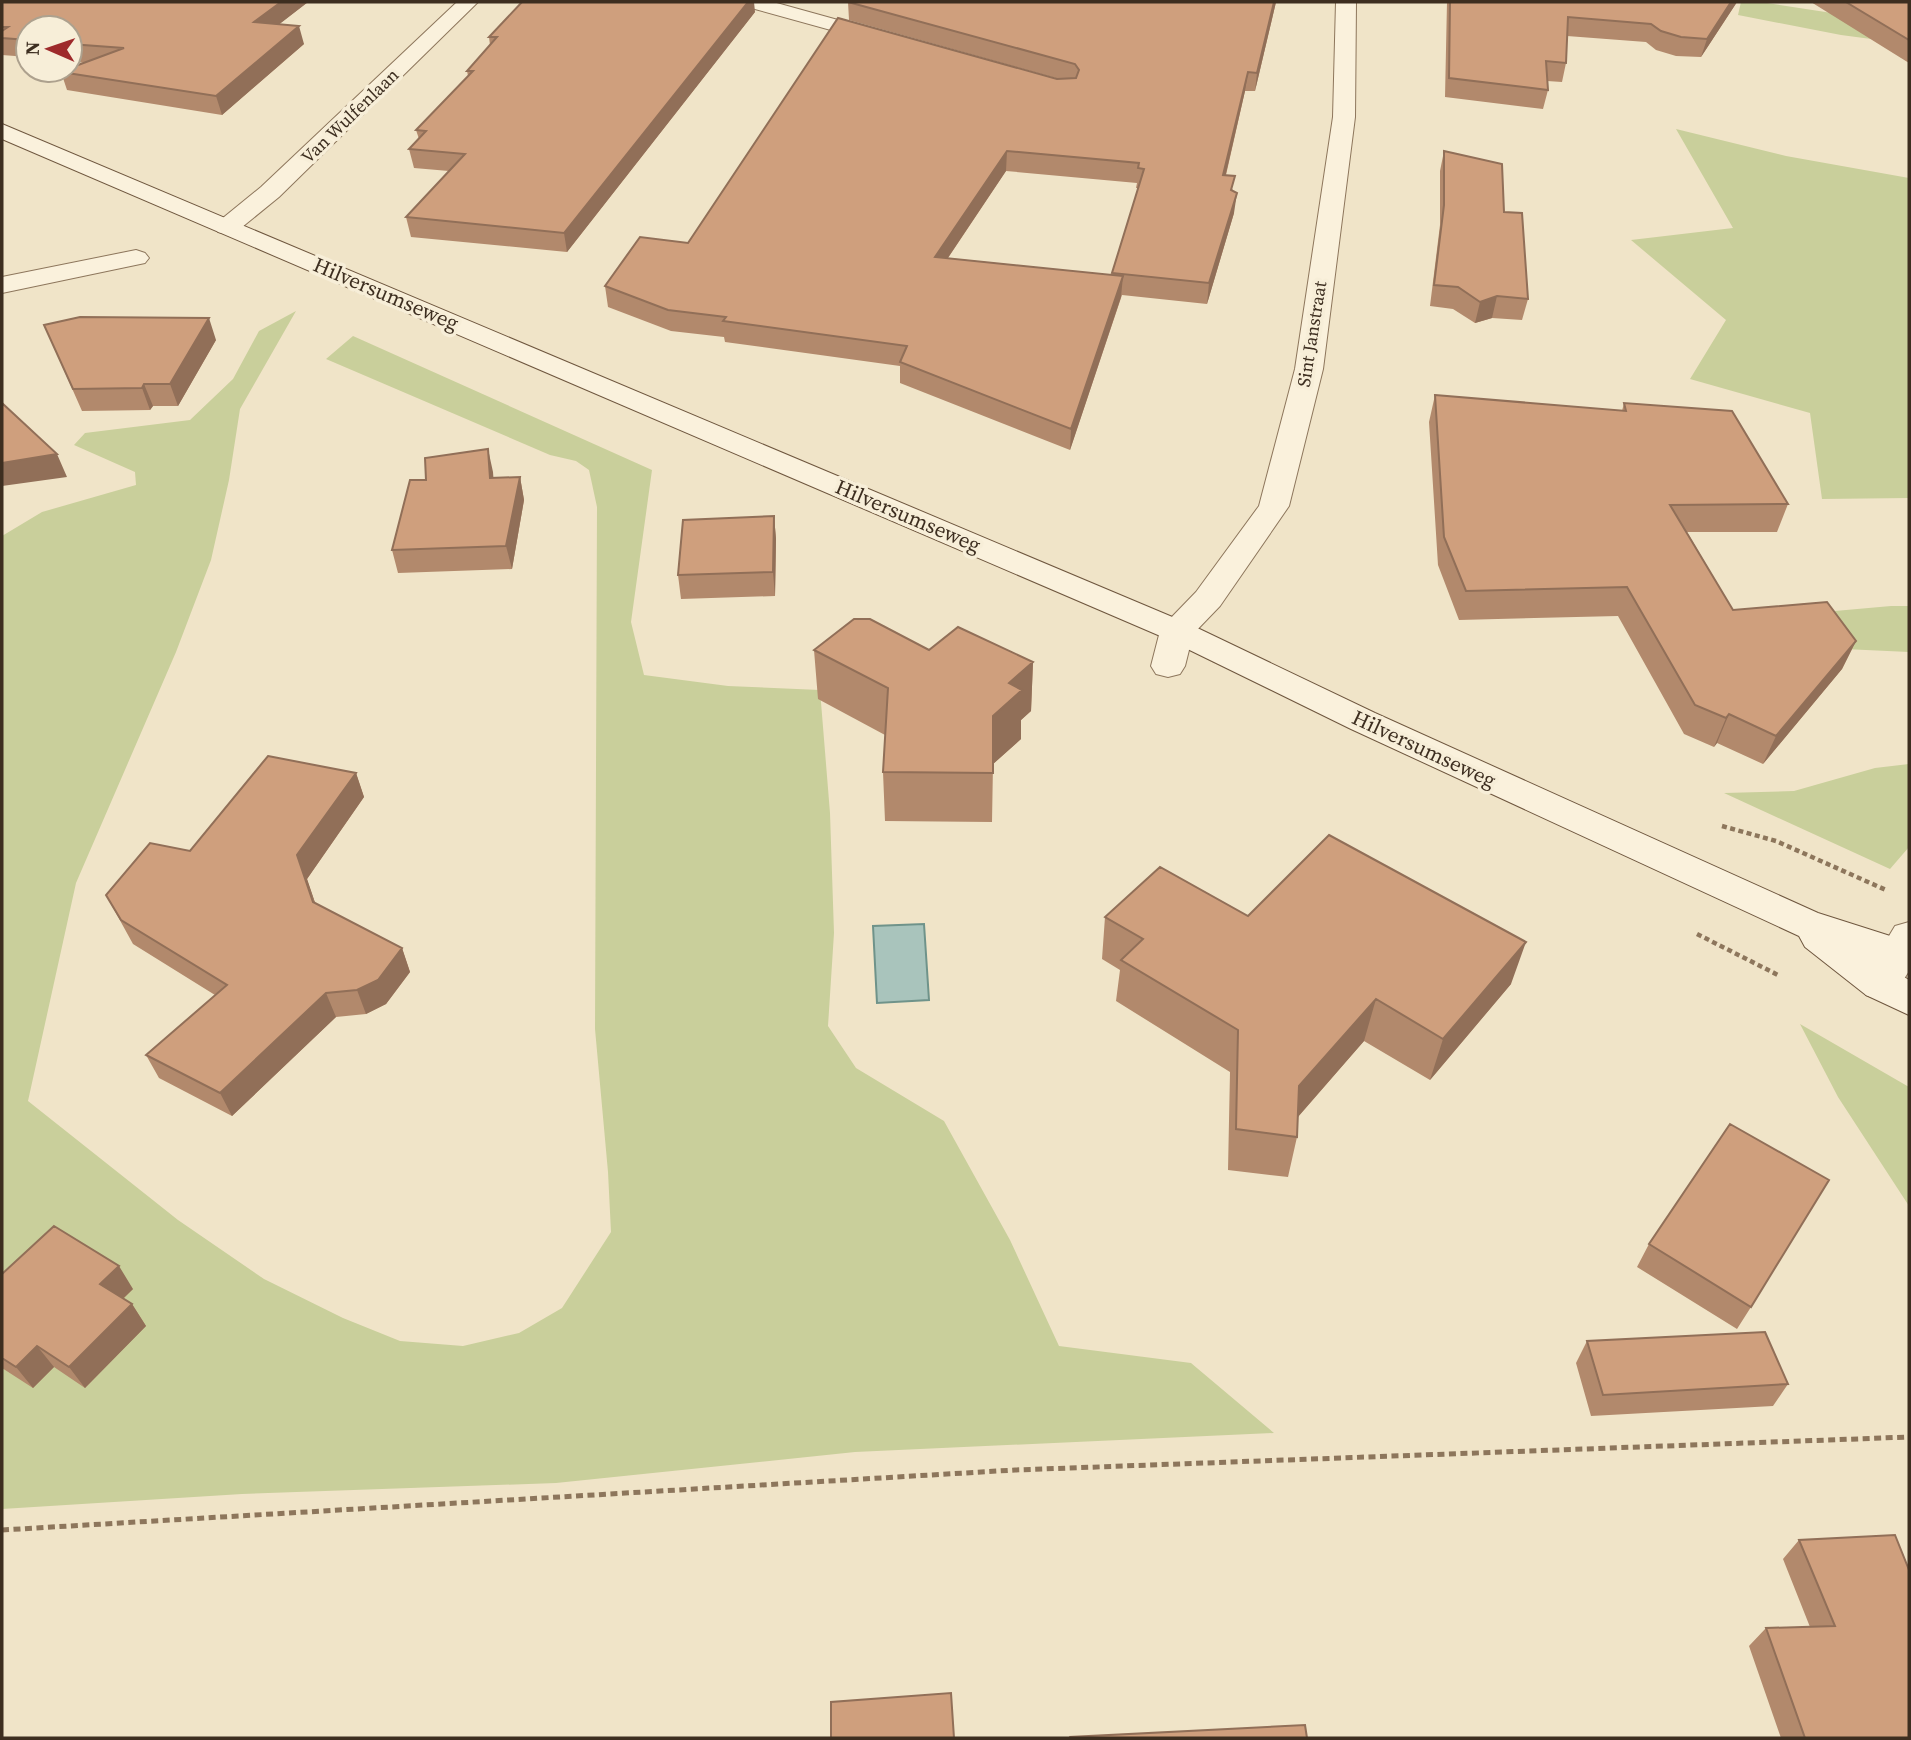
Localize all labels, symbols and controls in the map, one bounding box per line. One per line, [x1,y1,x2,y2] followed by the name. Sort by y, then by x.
[14,14,84,84] north arrow
[19,41,45,56] text: N
[295,62,404,169] street label: Van Wulfenlaan
[309,250,464,337] street label: Hilversumseweg
[1291,279,1332,389] street label: Sint Janstraat
[831,472,986,559] street label: Hilversumseweg
[1348,703,1501,795] street label: Hilversumseweg

